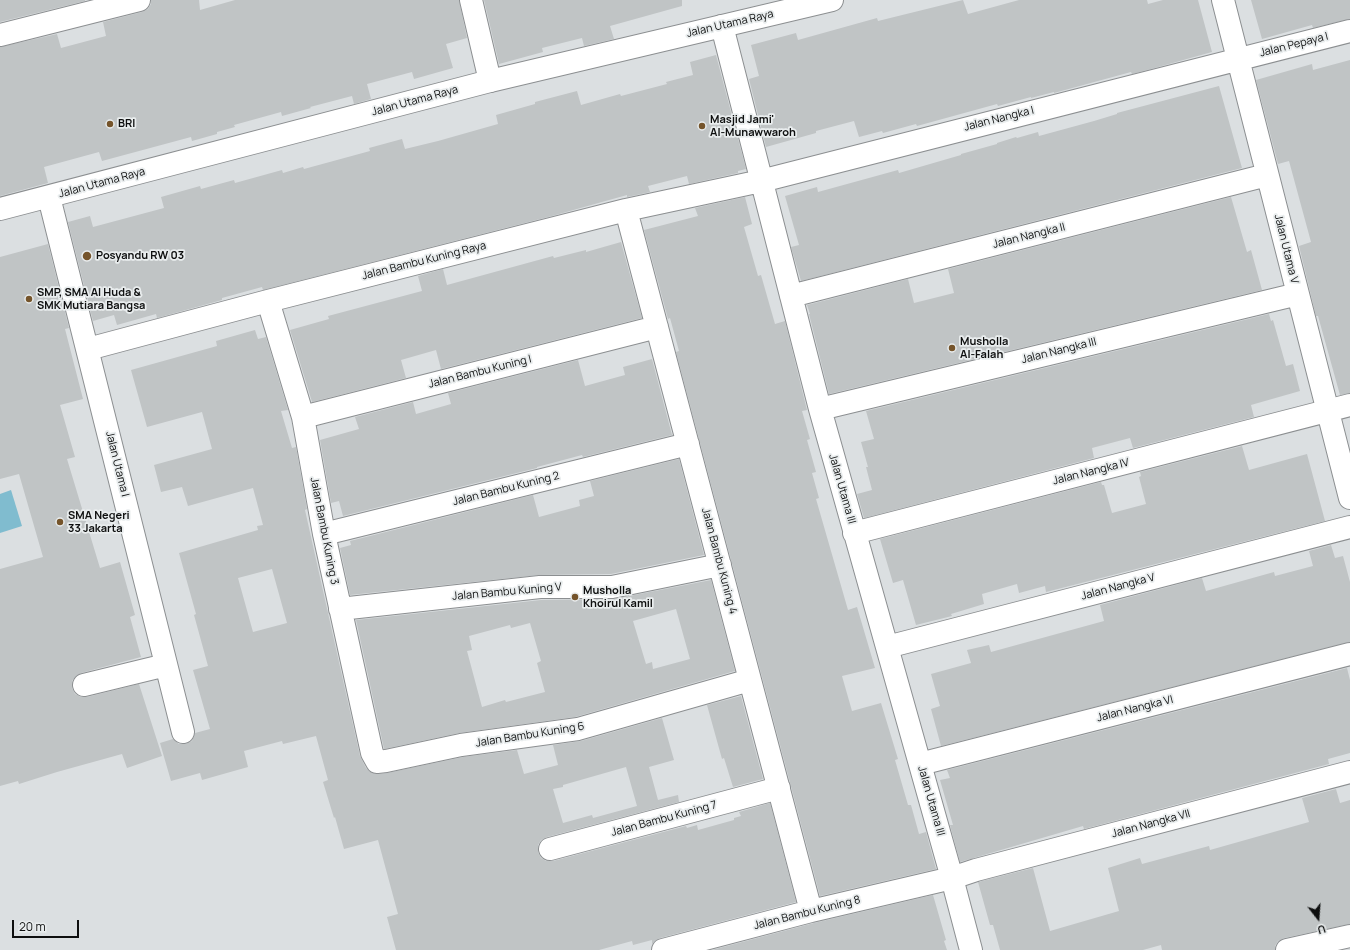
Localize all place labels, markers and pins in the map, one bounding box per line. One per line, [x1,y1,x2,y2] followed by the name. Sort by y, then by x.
[710,113,796,139] place label: Masjid Jami' Al-Munawwaroh
[118,117,135,131] place label: BRI
[105,119,115,129] marker: BRI
[697,121,707,131] marker: Masjid Jami' Al-Munawwaroh
[96,249,184,263] place label: Posyandu RW 03
[81,250,93,262] marker: Posyandu RW 03
[37,286,145,312] place label: SMP, SMA Al Huda & SMK Mutiara Bangsa
[24,294,34,304] marker: SMP, SMA Al Huda & SMK Mutiara Bangsa
[960,335,1008,361] place label: Musholla Al-Falah
[947,343,957,353] marker: Musholla Al-Falah
[68,509,130,535] place label: SMA Negeri 33 Jakarta
[55,517,65,527] marker: SMA Negeri 33 Jakarta
[583,584,653,610] place label: Musholla Khoirul Kamil
[570,592,580,602] marker: Musholla Khoirul Kamil

